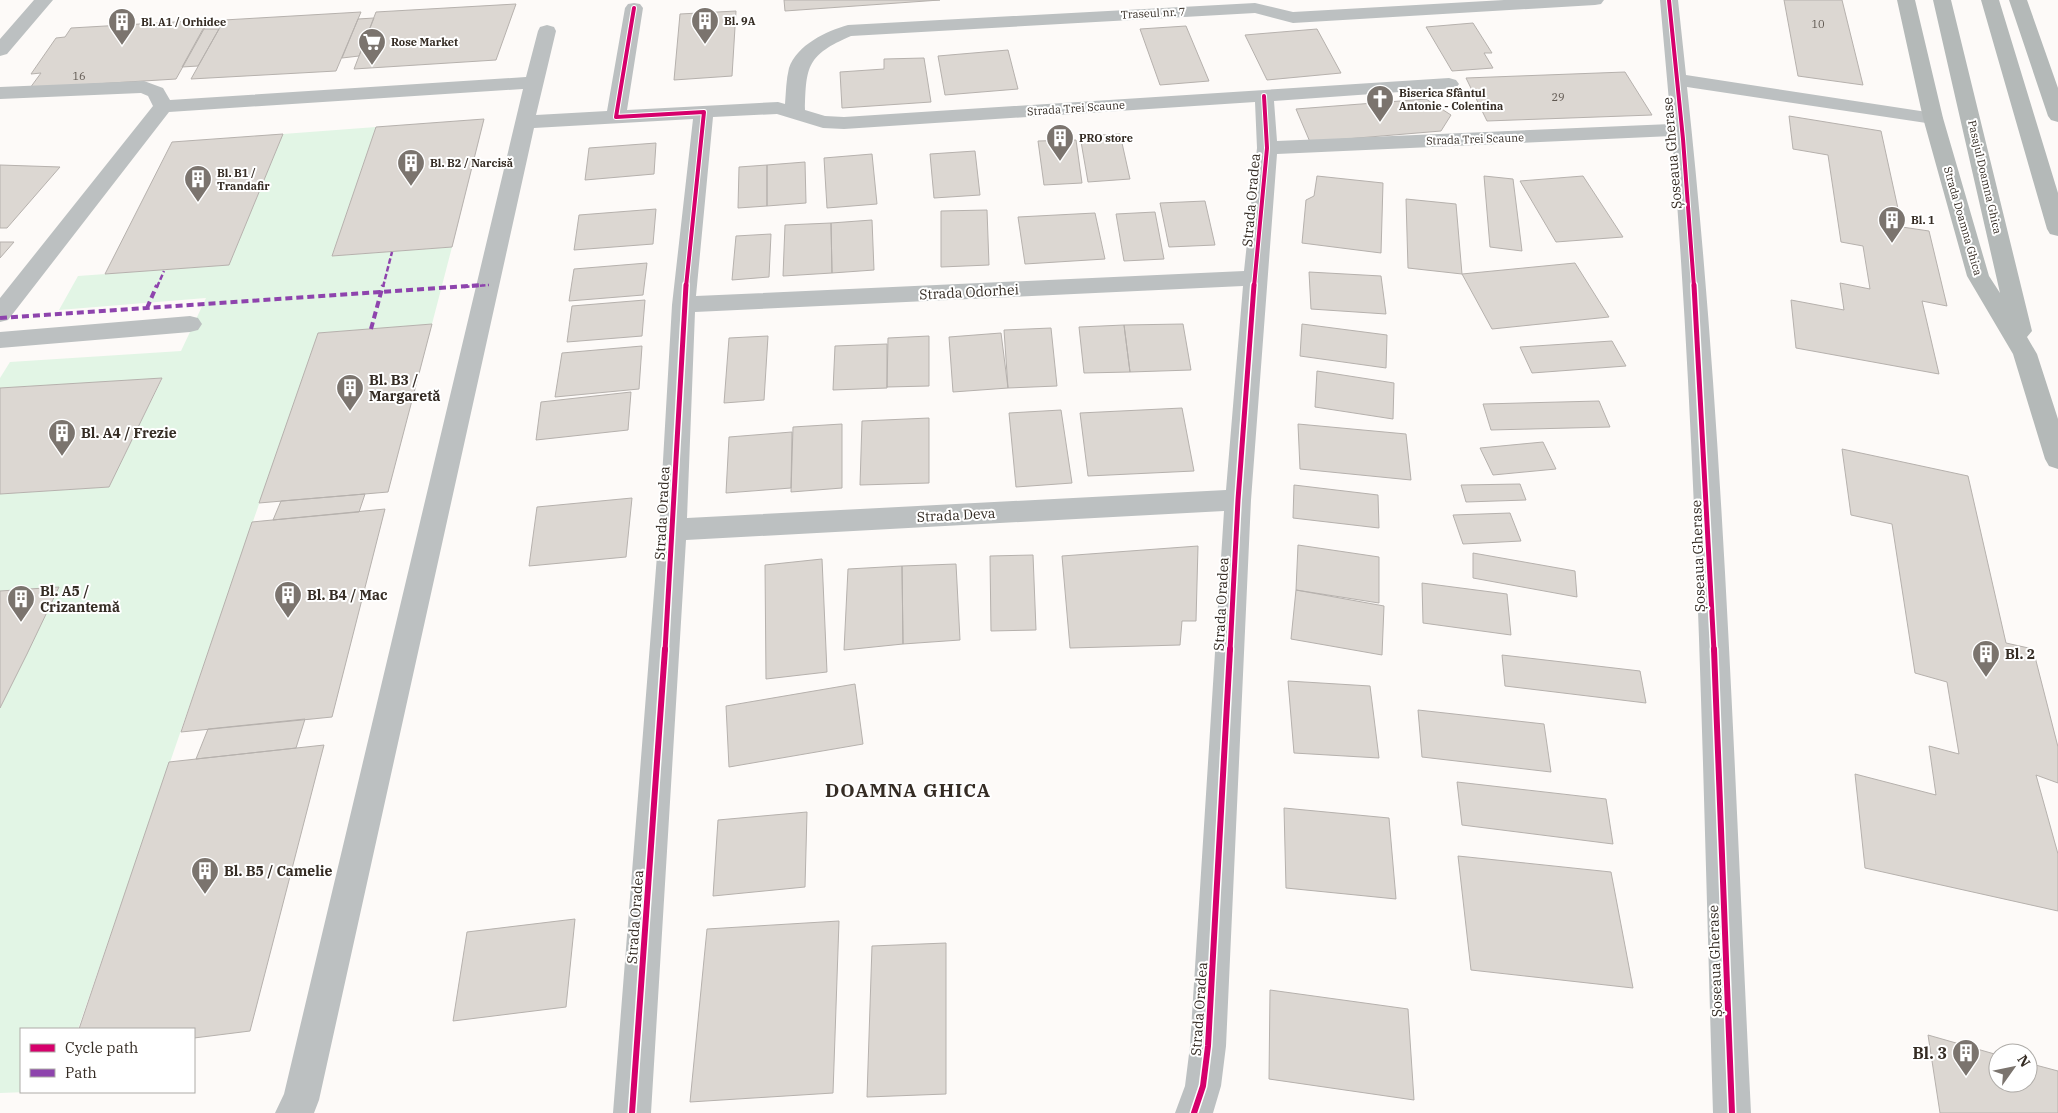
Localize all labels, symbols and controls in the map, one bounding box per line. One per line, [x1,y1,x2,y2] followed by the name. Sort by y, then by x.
[1120,4,1186,22] street label: Traseul nr. 7
[690,6,720,45] building icon: Bl. 9A
[107,7,137,46] building icon: Bl. A1 / Orhidee
[724,14,756,28] place label: Bl. 9A
[141,15,226,29] place label: Bl. A1 / Orhidee
[1811,17,1825,31] house number: 10
[357,27,387,66] supermarket icon: Rose Market
[391,35,458,49] place label: Rose Market
[72,69,86,83] house number: 16
[1365,84,1395,123] church icon: Biserica Sfântul Antonie - Colentina
[1399,86,1503,113] place label: Biserica Sfântul Antonie - Colentina
[1551,90,1565,104] house number: 29
[1658,96,1686,210] street label: Șoseaua Gherase
[1027,98,1125,118] street label: Strada Trei Scaune
[1965,119,2005,235] street label: Pasajul Doamna Ghica
[1045,123,1075,162] building icon: PRO store
[1426,130,1524,148] street label: Strada Trei Scaune
[1079,131,1133,145] place label: PRO store
[396,148,426,187] building icon: Bl. B2 / Narcisă
[1238,152,1264,248] street label: Strada Oradea
[430,156,513,170] place label: Bl. B2 / Narcisă
[183,164,213,203] building icon: Bl. B1 / Trandafir
[1941,165,1985,277] street label: Strada Doamna Ghica
[217,166,270,193] place label: Bl. B1 / Trandafir
[1877,205,1907,244] building icon: Bl. 1
[1911,213,1935,227] place label: Bl. 1
[919,280,1019,304] street label: Strada Odorhei
[369,371,440,405] place label: Bl. B3 / Margaretă
[335,373,365,412] building icon: Bl. B3 / Margaretă
[47,418,77,457] building icon: Bl. A4 / Frezie
[81,424,177,442] place label: Bl. A4 / Frezie
[651,465,673,560] street label: Strada Oradea
[1687,500,1709,612] street label: Șoseaua Gherase
[916,504,996,526] street label: Strada Deva
[1210,556,1232,651] street label: Strada Oradea
[273,580,303,619] building icon: Bl. B4 / Mac
[40,582,120,616] place label: Bl. A5 / Crizantemă
[6,584,36,623] building icon: Bl. A5 / Crizantemă
[307,586,388,604] place label: Bl. B4 / Mac
[1971,639,2001,678] building icon: Bl. 2
[2005,645,2035,663] place label: Bl. 2
[825,778,991,802] district label: DOAMNA GHICA
[190,856,220,895] building icon: Bl. B5 / Camelie
[224,862,332,880] place label: Bl. B5 / Camelie
[623,869,647,965] street label: Strada Oradea
[1704,905,1726,1017] street label: Șoseaua Gherase
[1187,961,1211,1057] street label: Strada Oradea
[20,1028,195,1093] legend
[65,1038,138,1057] text: Cycle path
[1951,1038,1981,1077] building icon: Bl. 3
[1913,1043,1947,1063] place label: Bl. 3
[1988,1043,2038,1093] north arrow
[2013,1051,2034,1070] text: N
[65,1063,97,1082] text: Path

